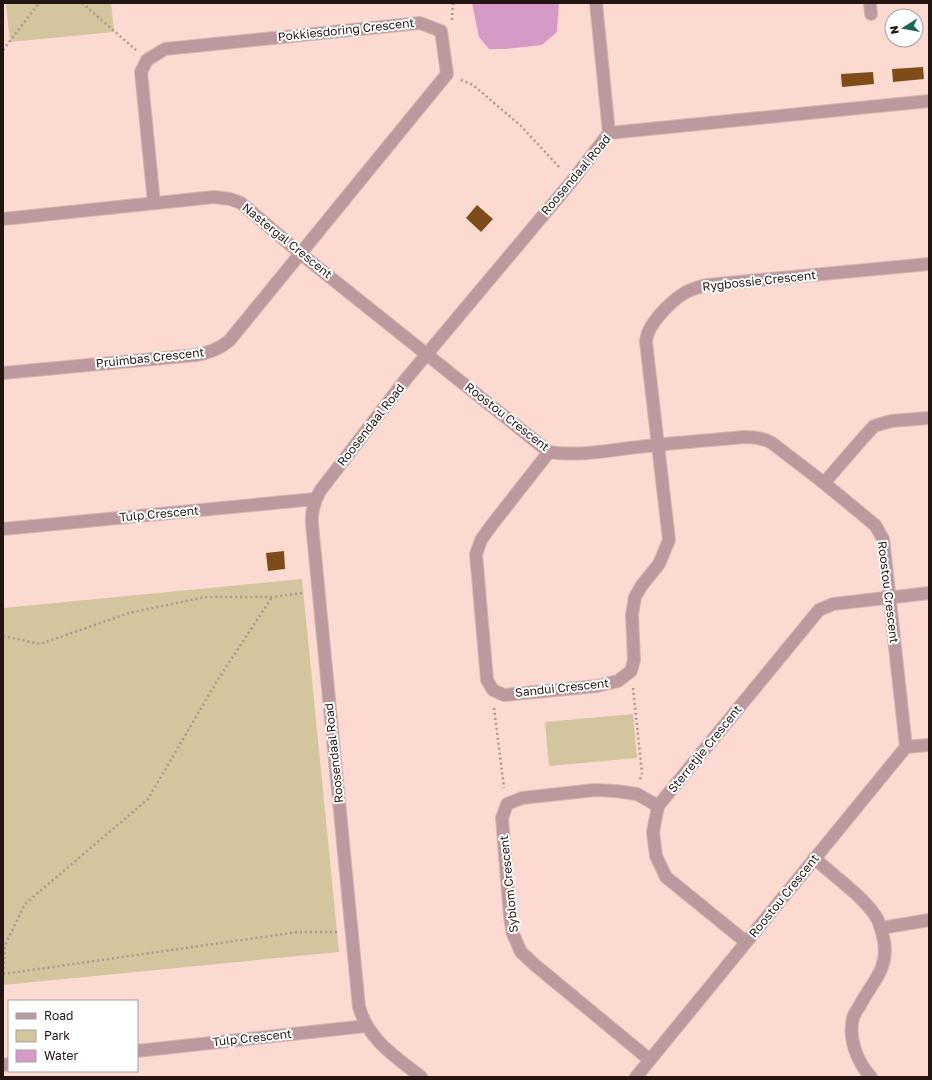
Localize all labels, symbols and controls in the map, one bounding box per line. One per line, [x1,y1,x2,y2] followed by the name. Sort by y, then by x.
[884,8,924,48] north arrow
[277,15,415,44] street label: Pokkiesdoring Crescent
[887,25,901,35] text: N
[538,131,614,218] street label: Roosendaal Road
[239,200,335,282] street label: Nastergal Crescent
[701,267,817,294] street label: Rygbossie Crescent
[95,344,205,371] street label: Pruimbas Crescent
[462,379,553,454] street label: Roostou Crescent
[334,381,407,469] street label: Roosendaal Road
[119,503,199,524] street label: Tulp Crescent
[875,540,902,644] street label: Roostou Crescent
[514,675,610,700] street label: Sandui Crescent
[321,702,346,804] street label: Roosendaal Road
[665,702,745,795] street label: Sterretjie Crescent
[496,834,521,933] street label: Syblom Crescent
[745,851,822,940] street label: Roostou Crescent
[8,1000,138,1072] legend
[44,1008,73,1023] text: Road
[212,1026,292,1049] street label: Tulp Crescent
[44,1028,70,1043] text: Park
[44,1048,78,1063] text: Water

